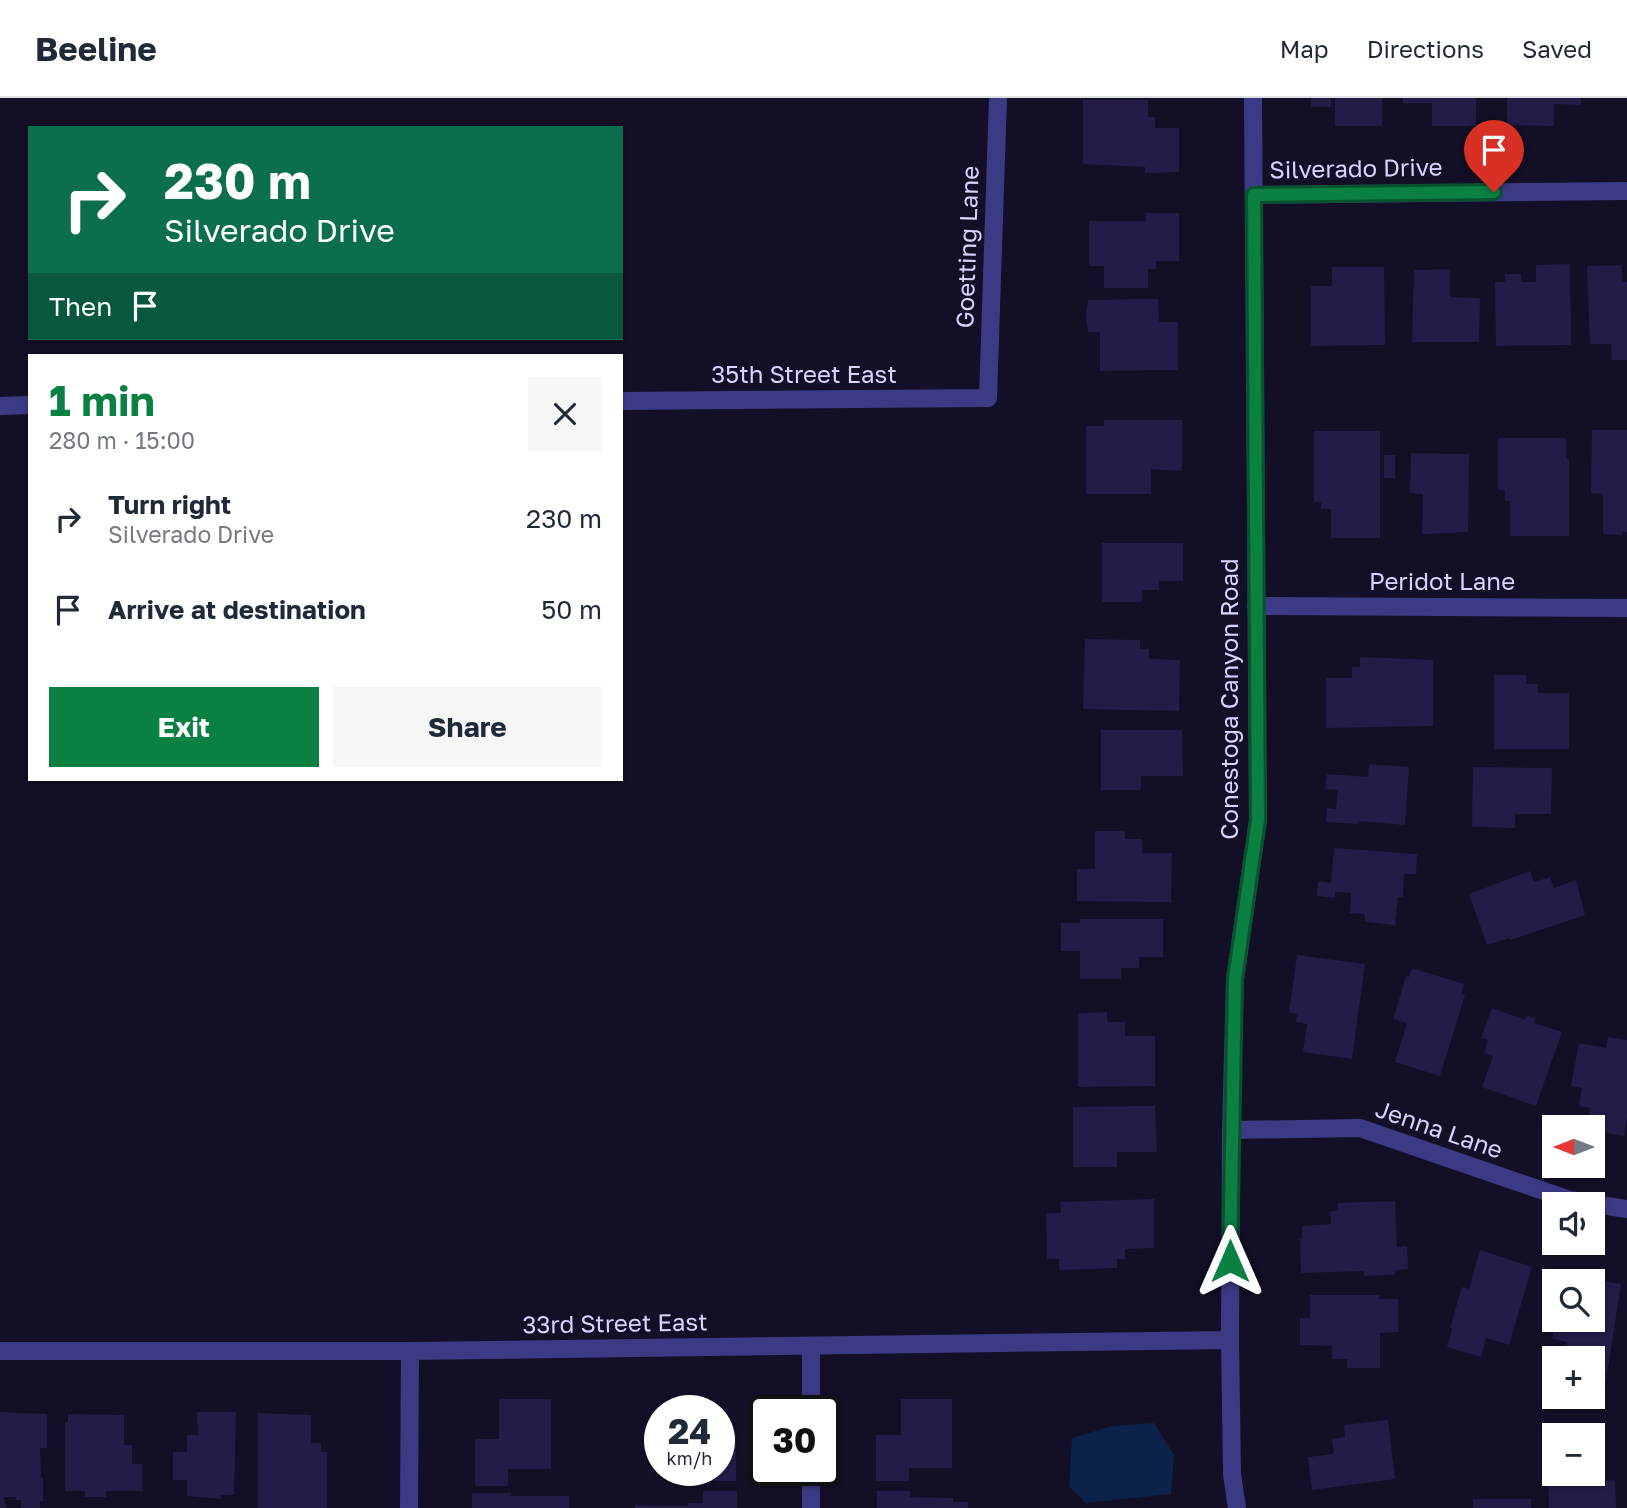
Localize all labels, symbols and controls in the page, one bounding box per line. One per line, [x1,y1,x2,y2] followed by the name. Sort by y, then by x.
[35,29,157,68] text: Beeline
[1280,34,1329,63] text: Map
[1367,34,1484,63] text: Directions
[1522,34,1592,63] text: Saved
[1464,120,1524,192] pin
[1475,131,1513,169] icon: arrive
[164,151,311,210] text: 230 m
[1269,151,1443,184] street label: Silverado Drive
[49,154,140,245] icon: right
[949,165,984,329] street label: Goetting Lane
[164,211,395,249] text: Silverado Drive
[126,287,164,325] icon: arrive
[49,291,112,322] text: Then
[711,359,897,388] street label: 35th Street East
[49,375,155,425] text: 1 min
[528,377,602,451] button: close
[49,426,195,454] text: 280 m · 15:00
[108,489,231,520] text: Turn right
[49,500,87,538] icon: right
[526,503,602,534] text: 230 m
[108,520,274,548] text: Silverado Drive
[1214,558,1243,840] street label: Conestoga Canyon Road
[1369,566,1515,595] street label: Peridot Lane
[49,591,87,629] icon: arrive
[108,594,366,625] text: Arrive at destination
[541,594,602,625] text: 50 m
[49,687,319,767] button: Exit
[333,687,602,767] button: Share
[1372,1093,1507,1164] street label: Jenna Lane
[1542,1115,1605,1178] north arrow
[1542,1115,1605,1486] map controls
[1542,1192,1605,1255] button: sound
[1193,1224,1267,1298] position arrow
[1542,1269,1605,1332] button: search
[522,1306,708,1339] street label: 33rd Street East
[1542,1346,1605,1409] button: +
[749,1395,840,1486] speed limit sign: 30
[668,1410,711,1452] text: 24
[1542,1423,1605,1486] button: −
[667,1447,712,1469] text: km/h

